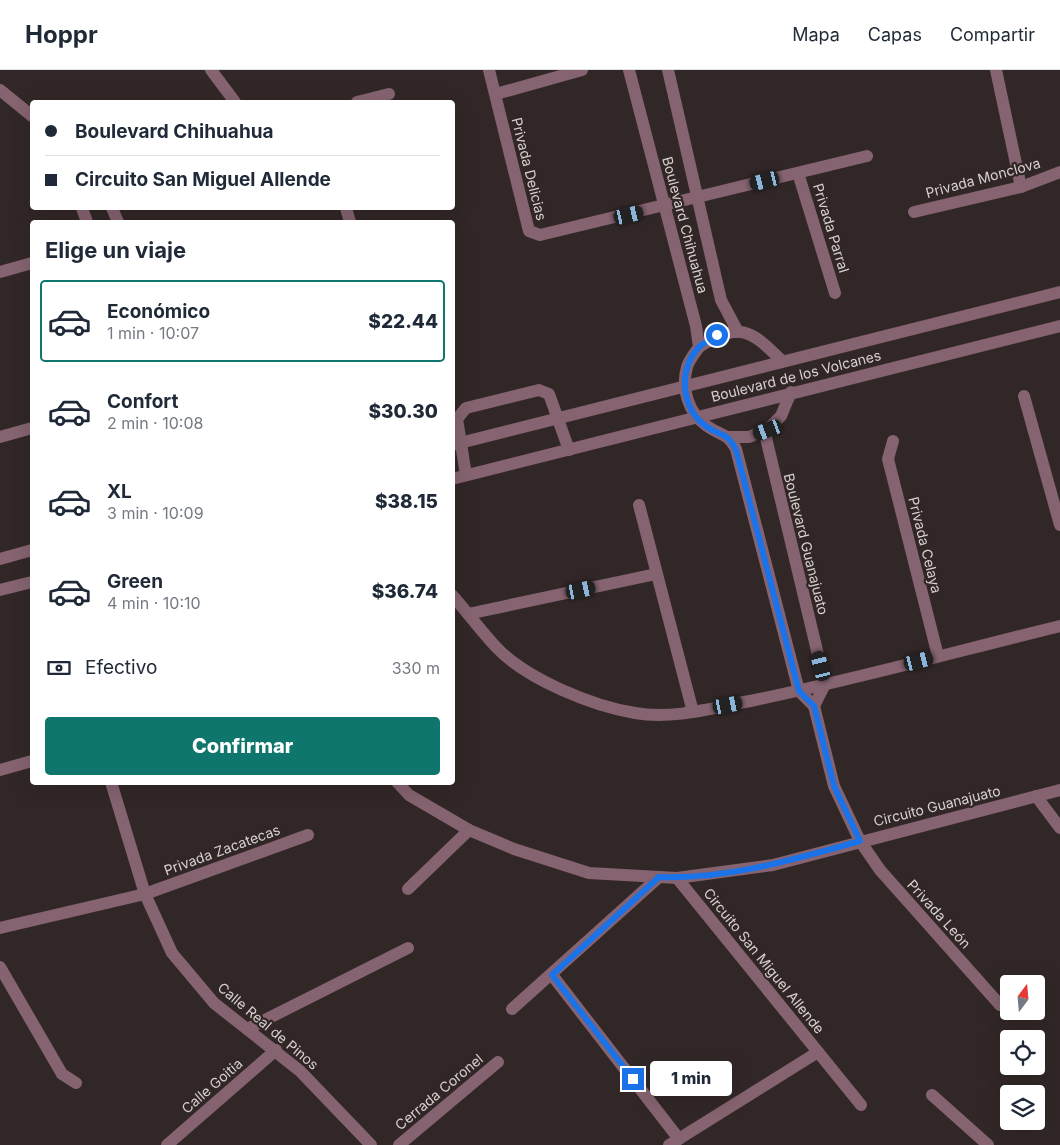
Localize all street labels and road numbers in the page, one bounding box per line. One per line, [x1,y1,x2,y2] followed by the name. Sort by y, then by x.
[508,116,550,222] street label: Privada Delicias
[924,154,1042,201] street label: Privada Monclova
[659,155,712,295] street label: Boulevard Chihuahua
[810,181,853,275] street label: Privada Parral
[709,346,883,405] street label: Boulevard de los Volcanes
[781,471,832,616] street label: Boulevard Guanajuato
[905,495,946,595] street label: Privada Celaya
[872,782,1002,830] street label: Circuito Guanajuato
[161,821,282,878] street label: Privada Zacatecas
[904,876,975,952] street label: Privada León
[700,885,828,1037] street label: Circuito San Miguel Allende
[214,979,322,1073] street label: Calle Real de Pinos
[391,1050,486,1133] street label: Cerrada Coronel
[178,1055,246,1117] street label: Calle Goitia

